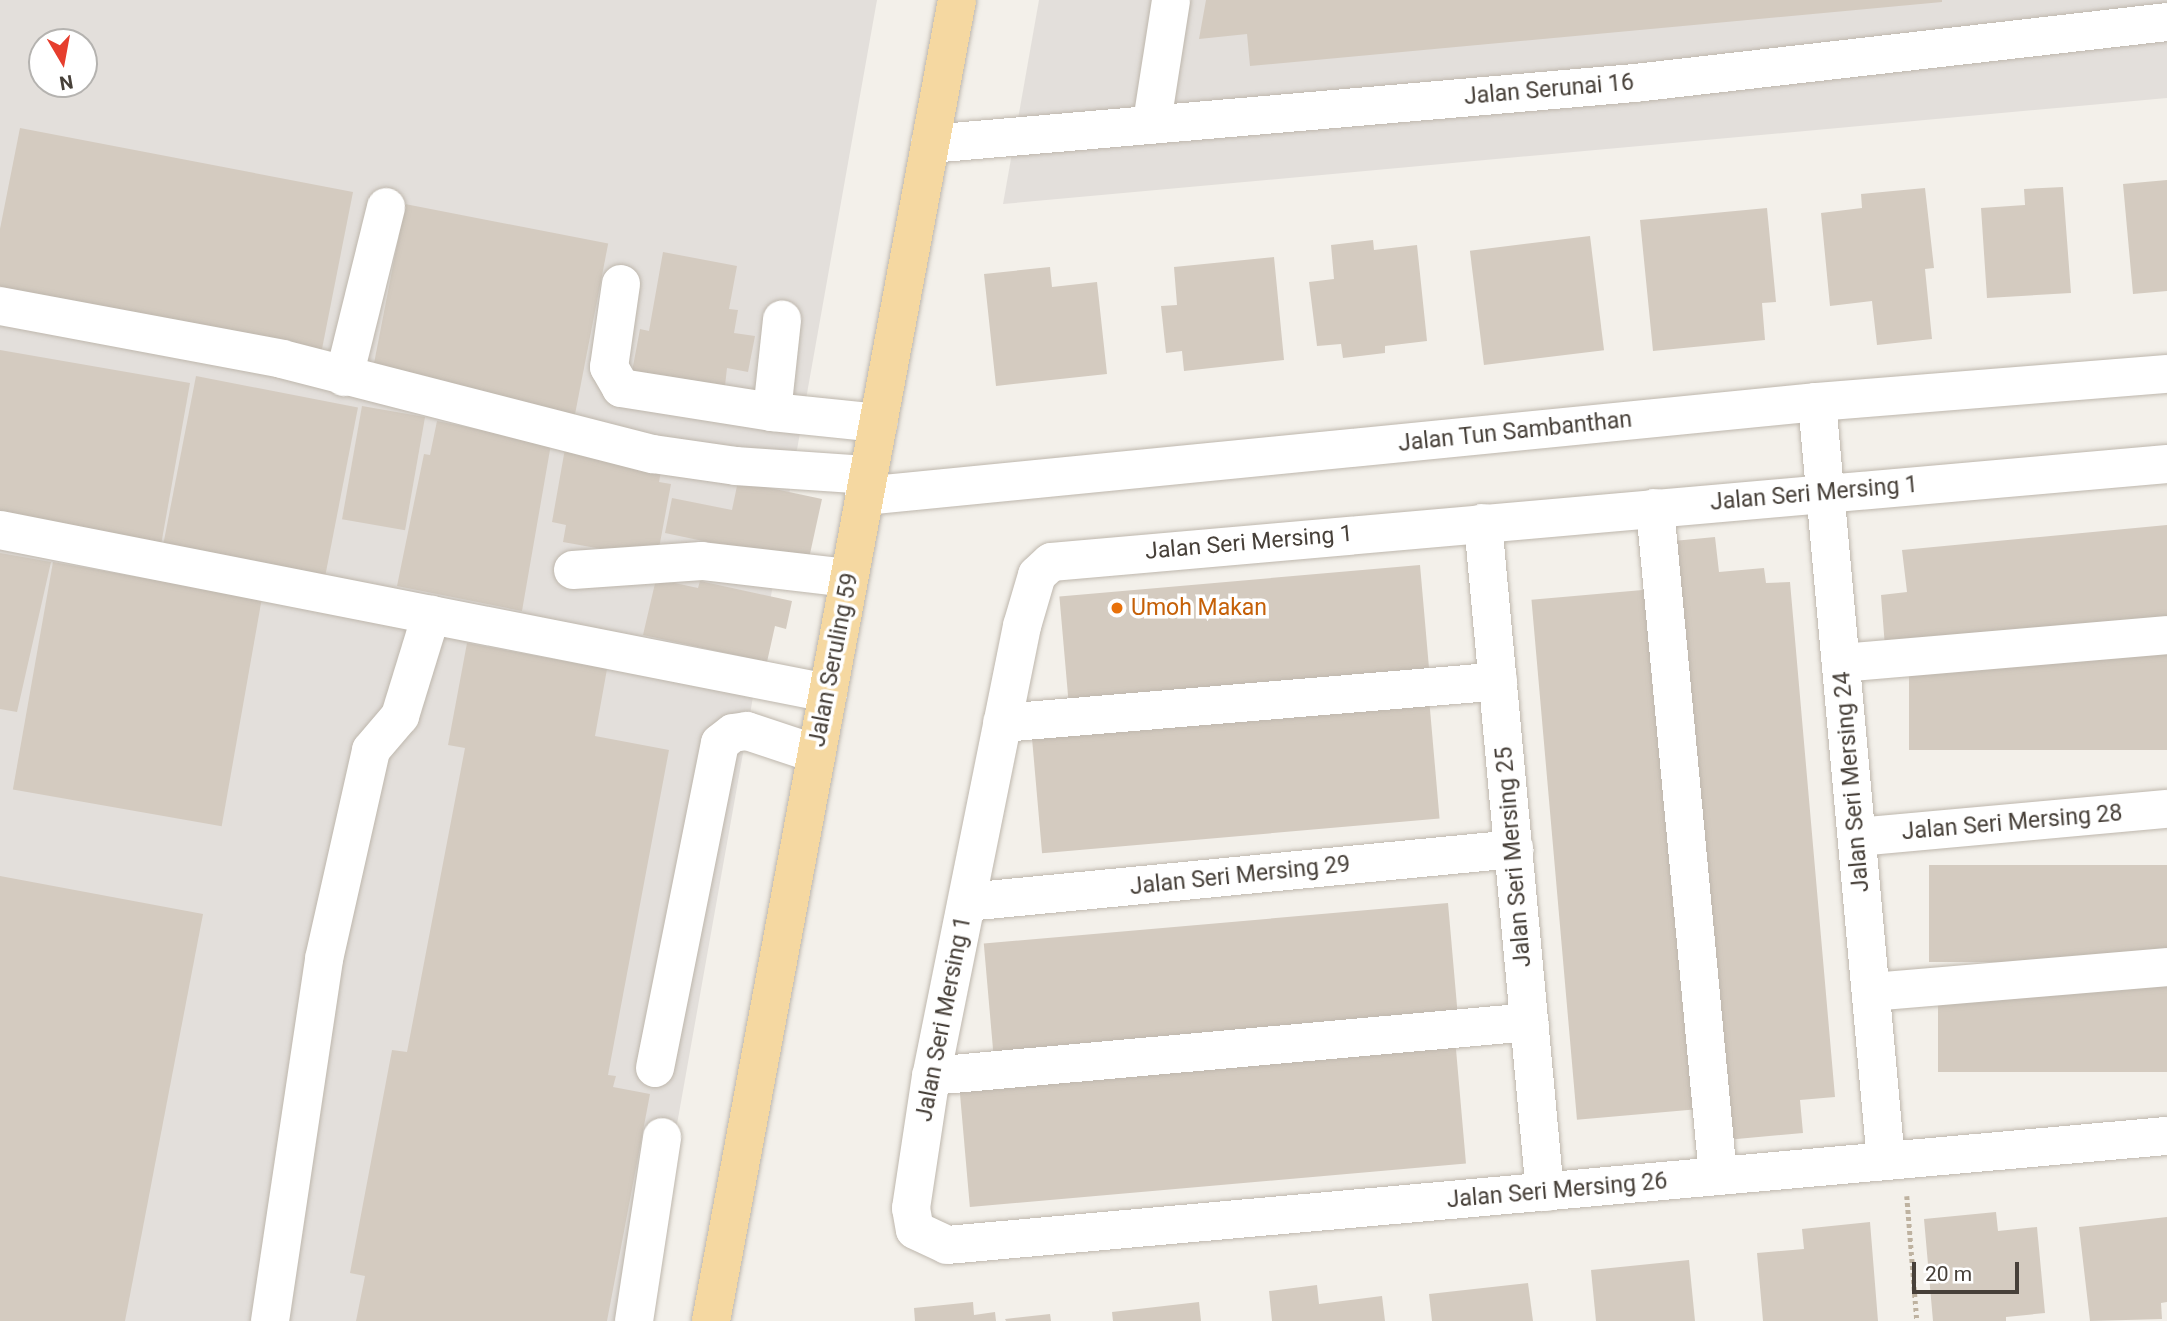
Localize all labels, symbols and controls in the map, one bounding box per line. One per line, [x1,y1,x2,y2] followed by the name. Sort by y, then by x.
[28,28,98,98] north arrow
[1463,69,1635,111] street label: Jalan Serunai 16
[58,70,75,95] text: N
[1397,406,1633,458] street label: Jalan Tun Sambanthan
[1709,471,1919,517] street label: Jalan Seri Mersing 1
[1144,520,1354,566] street label: Jalan Seri Mersing 1
[804,571,864,749] street label: Jalan Seruling 59
[1131,594,1267,622] place label: Umoh Makan
[1109,600,1125,616] marker: Umoh Makan
[1829,671,1875,893] street label: Jalan Seri Mersing 24
[1491,746,1537,968] street label: Jalan Seri Mersing 25
[1901,800,2123,846] street label: Jalan Seri Mersing 28
[1128,851,1352,901] street label: Jalan Seri Mersing 29
[911,914,977,1124] street label: Jalan Seri Mersing 1
[1446,1168,1668,1214] street label: Jalan Seri Mersing 26
[1915,1248,2022,1292] scale bar
[1925,1262,1972,1286] text: 20 m

